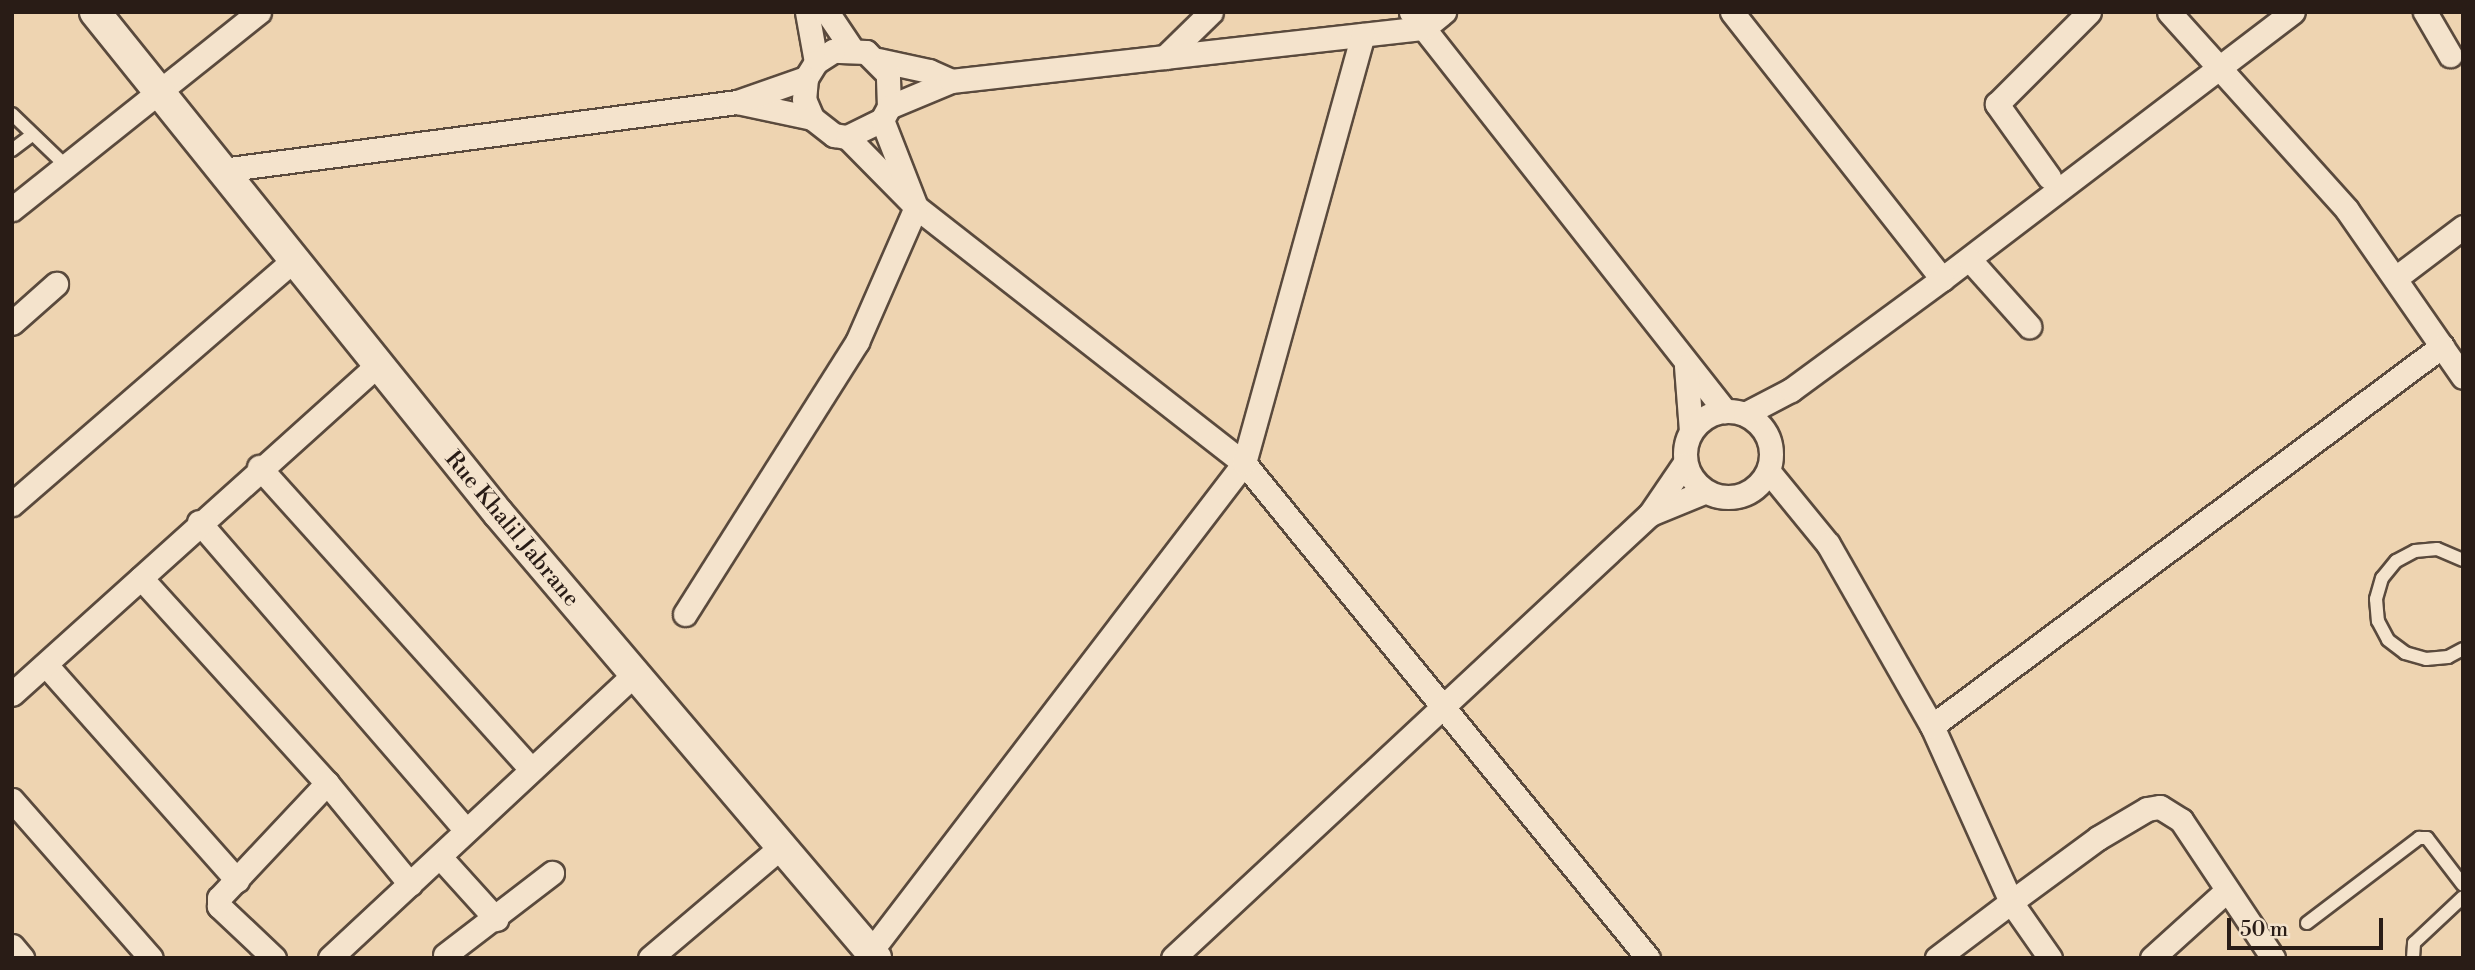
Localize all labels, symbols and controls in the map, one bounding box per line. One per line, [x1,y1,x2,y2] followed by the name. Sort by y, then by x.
[439,446,585,612] street label: Rue Khalil Jabrane
[2230,904,2386,948] scale bar
[2240,917,2288,943] text: 50 m

